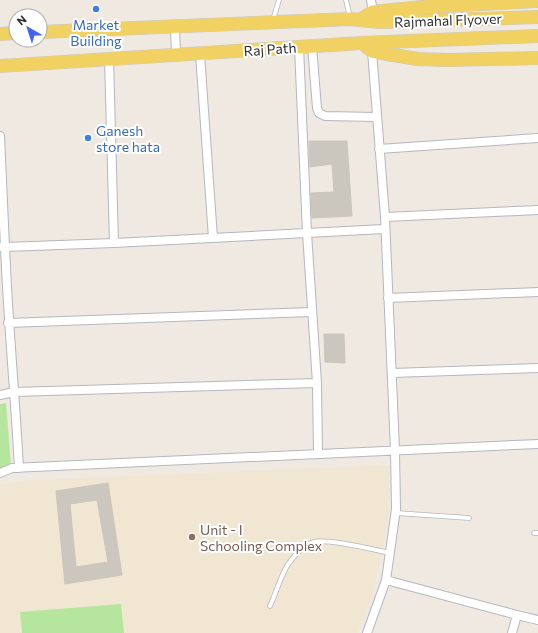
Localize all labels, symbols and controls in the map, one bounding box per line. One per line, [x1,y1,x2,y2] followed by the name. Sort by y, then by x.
[91,4,101,14] marker: Market Building
[8,8,48,48] north arrow
[394,10,503,30] street label: Rajmahal Flyover
[14,12,29,27] text: N
[70,16,122,49] place label: Market Building
[243,39,297,59] street label: Raj Path
[96,122,160,155] place label: Ganesh store hata
[83,133,93,143] marker: Ganesh store hata
[200,521,323,554] place label: Unit - I Schooling Complex
[187,532,197,542] marker: Unit - I Schooling Complex

